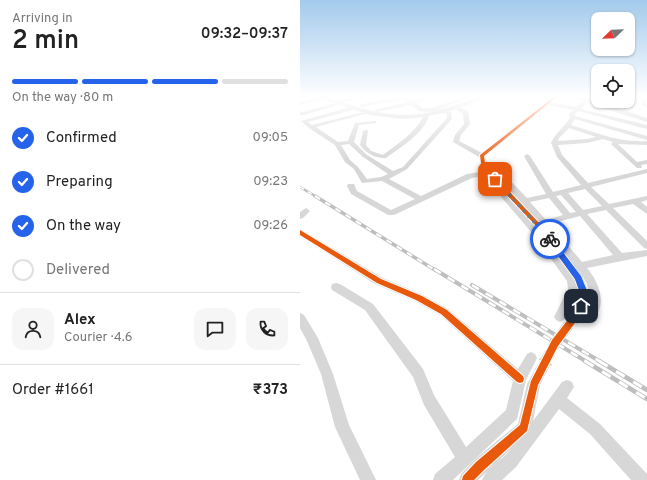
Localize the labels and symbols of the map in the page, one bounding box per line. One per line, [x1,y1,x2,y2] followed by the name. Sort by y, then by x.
[591,12,635,56] north arrow
[478,162,512,196] pin
[530,219,570,259] courier
[564,289,598,323] pin

